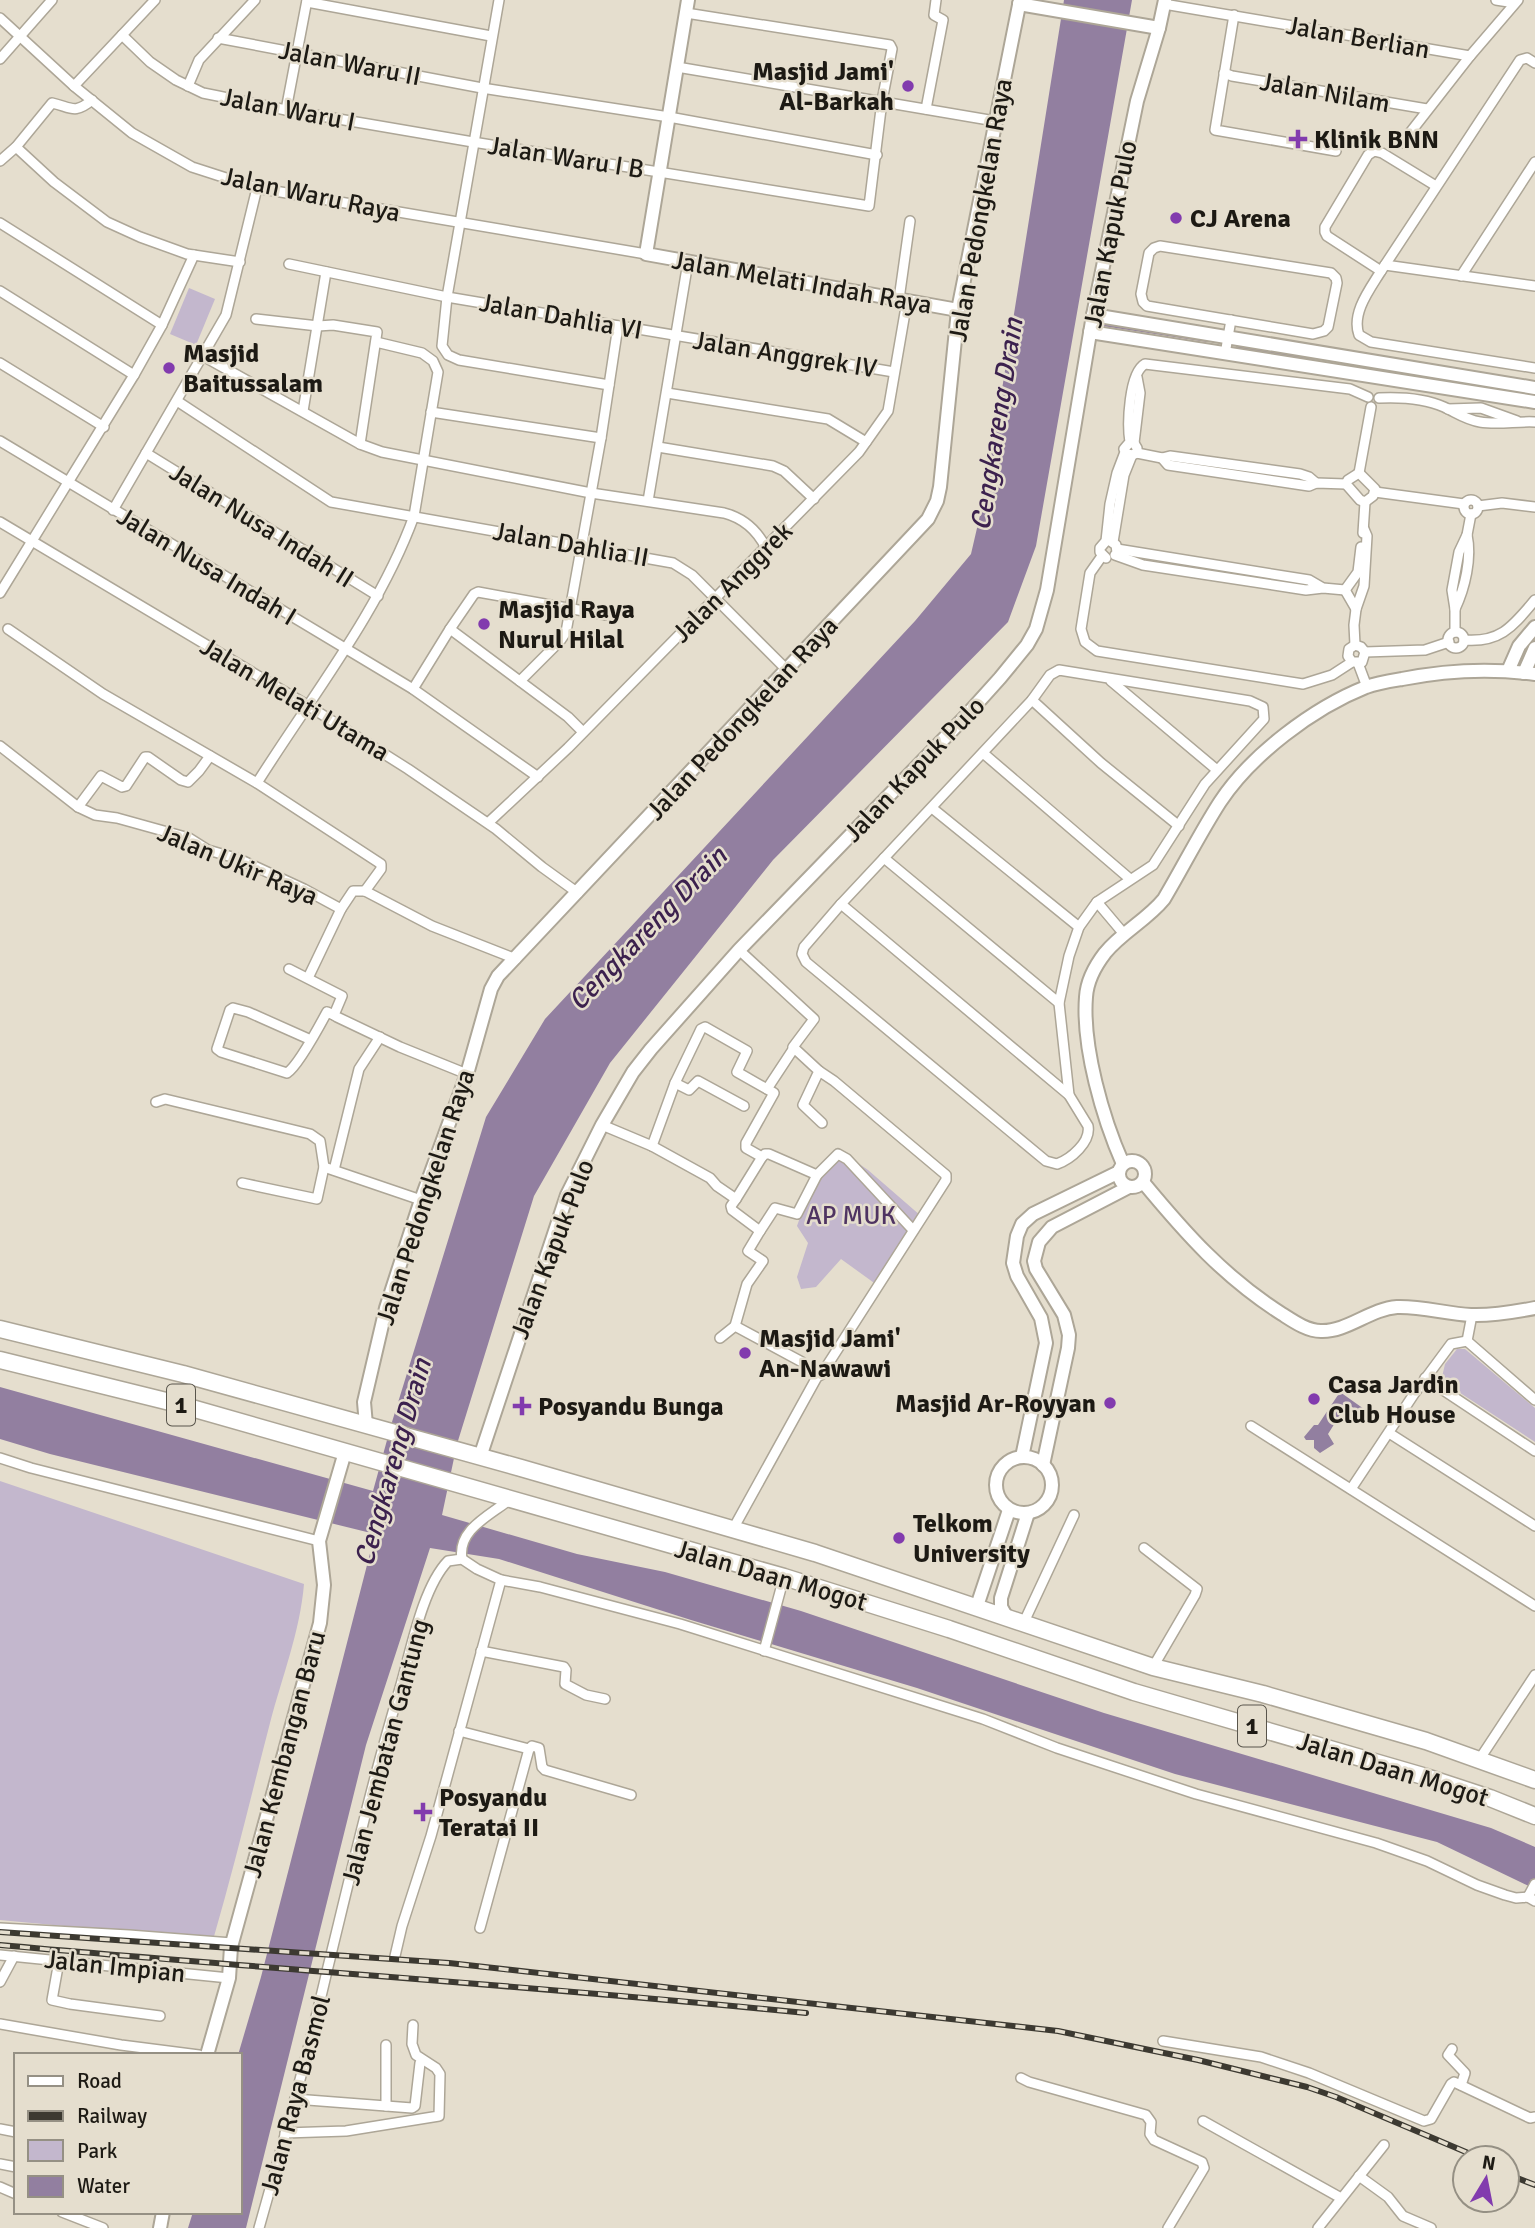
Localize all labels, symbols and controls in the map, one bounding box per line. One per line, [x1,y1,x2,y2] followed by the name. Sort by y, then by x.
[1284,10,1432,66] street label: Jalan Berlian
[276,35,424,93] street label: Jalan Waru II
[752,56,894,118] place label: Masjid Jami' Al-Barkah
[1257,66,1392,120] street label: Jalan Nilam
[942,76,1020,344] street label: Jalan Pedongkelan Raya
[900,78,916,94] marker: Masjid Jami' Al-Barkah
[218,81,358,139] street label: Jalan Waru I
[1314,124,1439,156] place label: Klinik BNN
[1288,129,1308,149] marker: Klinik BNN
[485,130,646,186] street label: Jalan Waru I B
[1077,138,1145,330] street label: Jalan Kapuk Pulo
[218,160,403,230] street label: Jalan Waru Raya
[1190,203,1291,235] place label: CJ Arena
[1168,210,1184,226] marker: CJ Arena
[669,244,934,322] street label: Jalan Melati Indah Raya
[477,287,645,347] street label: Jalan Dahlia VI
[963,315,1031,533] water label: Cengkareng Drain
[691,325,879,385] street label: Jalan Anggrek IV
[183,338,323,400] place label: Masjid Baitussalam
[161,360,177,376] marker: Masjid Baitussalam
[164,456,360,594] street label: Jalan Nusa Indah II
[112,500,302,632] street label: Jalan Nusa Indah I
[490,516,651,574] street label: Jalan Dahlia II
[666,516,800,650] street label: Jalan Anggrek
[498,594,635,656] place label: Masjid Raya Nurul Hilal
[640,610,845,827] street label: Jalan Pedongkelan Raya
[476,616,492,632] marker: Masjid Raya Nurul Hilal
[194,631,395,769] street label: Jalan Melati Utama
[837,690,992,849] street label: Jalan Kapuk Pulo
[153,817,322,913] street label: Jalan Ukir Raya
[561,839,735,1018] water label: Cengkareng Drain
[370,1066,482,1329] street label: Jalan Pedongkelan Raya
[504,1155,602,1344] street label: Jalan Kapuk Pulo
[806,1200,897,1232] park label: AP MUK
[759,1323,901,1385] place label: Masjid Jami' An-Nawawi
[737,1345,753,1361] marker: Masjid Jami' An-Nawawi
[347,1354,439,1570] water label: Cengkareng Drain
[1328,1369,1459,1431] place label: Casa Jardin Club House
[167,1385,195,1426] road number: 1
[895,1388,1096,1420] place label: Masjid Ar-Royyan
[538,1391,724,1423] place label: Posyandu Bunga
[1306,1391,1322,1407] marker: Casa Jardin Club House
[1102,1395,1118,1411] marker: Masjid Ar-Royyan
[512,1396,532,1416] marker: Posyandu Bunga
[913,1508,1030,1570] place label: Telkom University
[891,1530,907,1546] marker: Telkom University
[671,1533,871,1619] street label: Jalan Daan Mogot
[335,1616,437,1889] street label: Jalan Jembatan Gantung
[237,1627,333,1881] street label: Jalan Kembangan Baru
[1238,1706,1266,1746] road number: 1
[1293,1726,1492,1814] street label: Jalan Daan Mogot
[439,1782,547,1844] place label: Posyandu Teratai II
[413,1802,433,1822] marker: Posyandu Teratai II
[43,1944,187,1990] street label: Jalan Impian
[254,1992,338,2199] street label: Jalan Raya Basmol
[14,2053,242,2214] legend
[77,2068,122,2094] text: Road
[77,2103,147,2129] text: Railway
[77,2138,118,2164] text: Park
[1451,2144,1521,2214] north arrow
[1480,2150,1497,2176] text: N
[77,2173,130,2199] text: Water

